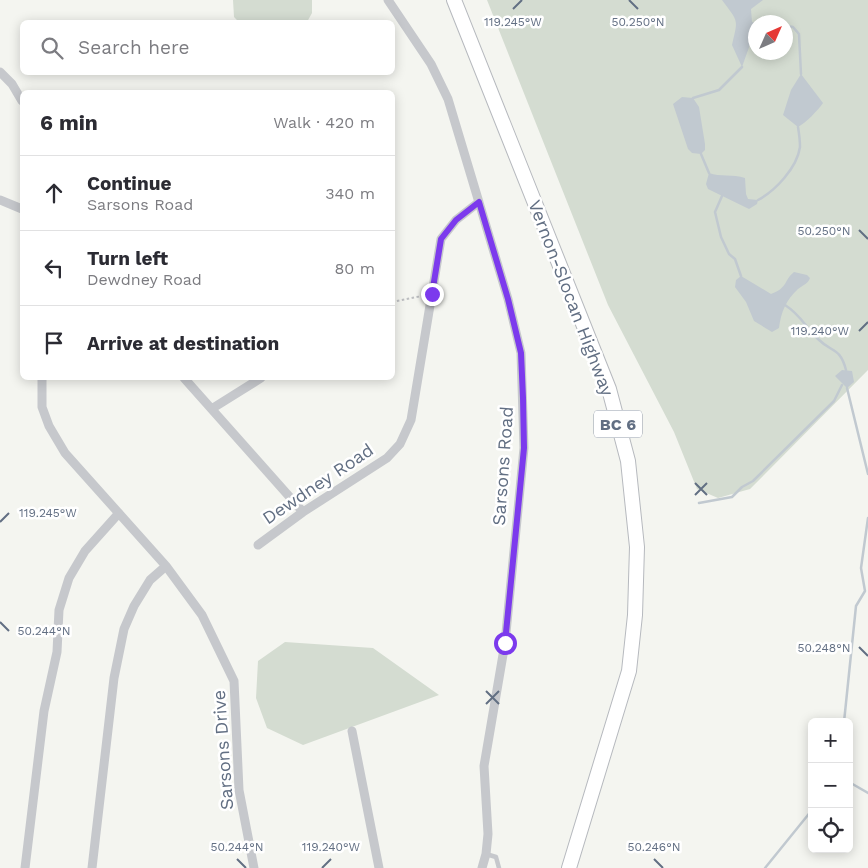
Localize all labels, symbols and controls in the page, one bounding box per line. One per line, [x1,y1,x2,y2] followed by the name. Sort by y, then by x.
[484,15,542,29] text: 119.245°W
[611,15,665,29] text: 50.250°N
[748,15,793,60] north arrow
[20,20,395,75] search box
[38,34,66,62] icon: search
[78,36,189,59] text: Search here
[40,110,98,135] text: 6 min
[273,113,375,132] text: Walk · 420 m
[87,172,171,195] text: Continue
[40,179,68,207] icon: ahead
[325,184,375,203] text: 340 m
[87,195,193,214] text: Sarsons Road
[524,197,619,399] street label: Vernon-Slocan Highway
[797,224,851,238] text: 50.250°N
[87,247,168,270] text: Turn left
[40,254,68,282] icon: left
[334,259,375,278] text: 80 m
[87,270,202,289] text: Dewdney Road
[421,283,444,306] route end
[791,324,850,338] text: 119.240°W
[40,329,68,357] icon: arrive
[87,332,279,355] text: Arrive at destination
[488,406,517,526] street label: Sarsons Road
[594,410,642,438] road number: BC 6
[258,439,377,528] street label: Dewdney Road
[19,506,77,520] text: 119.245°W
[18,624,70,638] text: 50.244°N
[494,632,517,655] route start
[797,641,851,655] text: 50.248°N
[208,689,237,811] street label: Sarsons Drive
[808,718,853,853] map controls
[808,718,853,763] button: +
[808,763,853,808] button: −
[808,808,853,853] button: locate
[211,840,263,854] text: 50.244°N
[302,840,361,854] text: 119.240°W
[628,840,680,854] text: 50.246°N

